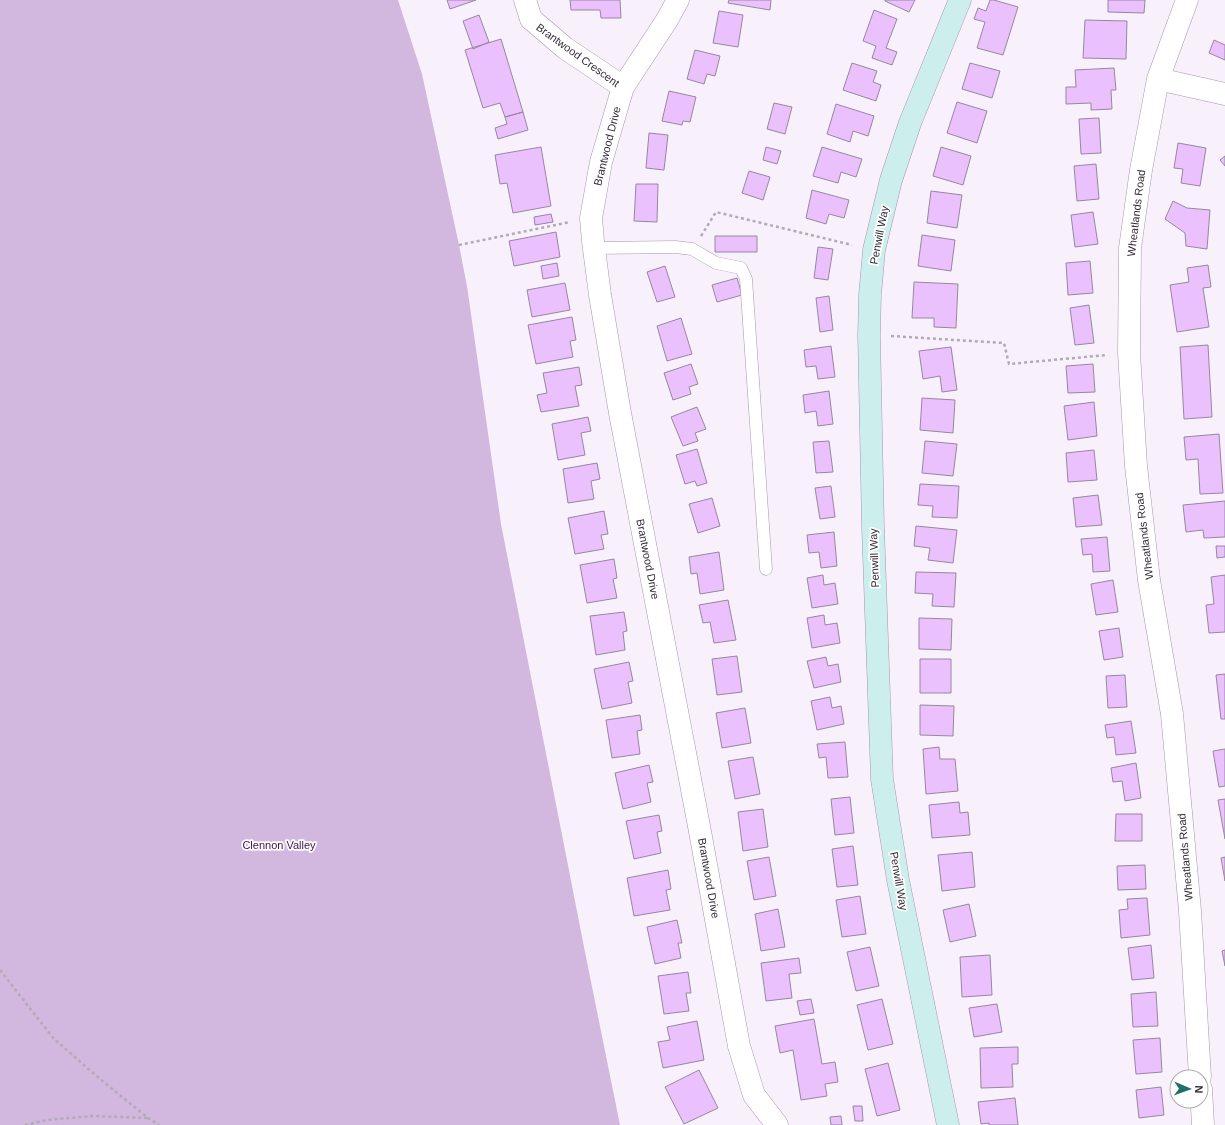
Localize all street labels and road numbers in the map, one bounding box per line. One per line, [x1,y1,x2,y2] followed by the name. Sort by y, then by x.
[534,21,622,89] street label: Brantwood Crescent
[591,105,623,187] street label: Brantwood Drive
[1125,169,1147,257] street label: Wheatlands Road
[867,204,891,265] street label: Penwill Way
[1133,492,1155,580] street label: Wheatlands Road
[634,518,662,600] street label: Brantwood Drive
[867,528,881,588] street label: Penwill Way
[1175,813,1195,901] street label: Wheatlands Road
[696,837,722,919] street label: Brantwood Drive
[888,851,910,912] street label: Penwill Way

